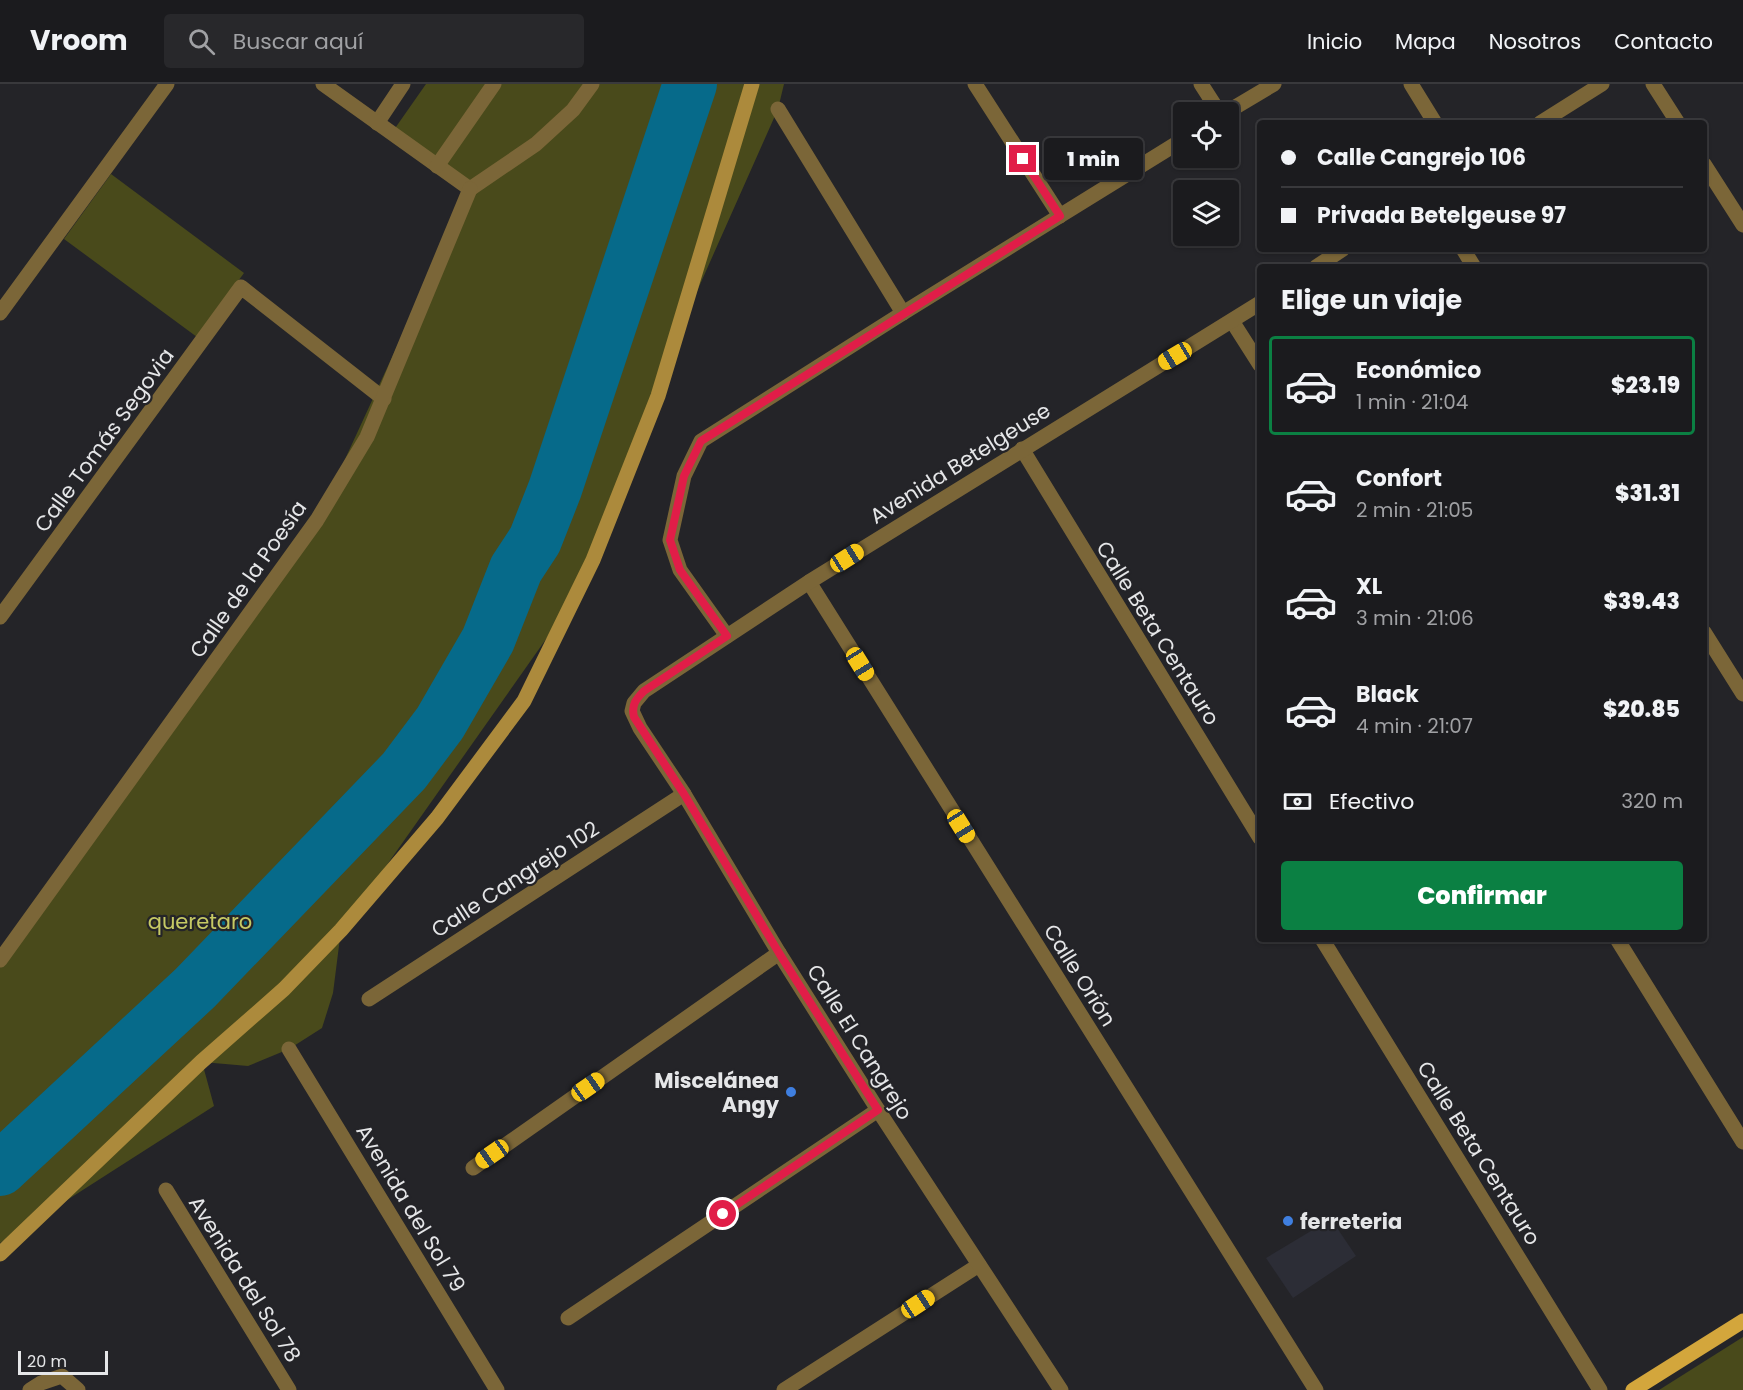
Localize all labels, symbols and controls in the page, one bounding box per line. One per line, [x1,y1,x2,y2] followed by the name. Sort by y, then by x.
[164,14,584,68] search box
[30,21,128,60] text: Vroom
[185,25,218,58] icon: search
[233,26,363,57] text: Buscar aquí
[1307,27,1362,56] text: Inicio
[1395,27,1456,56] text: Mapa
[1489,27,1581,56] text: Nosotros
[1614,27,1713,56] text: Contacto
[1173,102,1239,246] map controls
[1173,102,1239,168] button: locate
[1044,138,1143,180] callout: 1 min
[1317,142,1526,173] text: Calle Cangrejo 106
[1009,145,1036,172] route end
[1067,145,1120,173] text: 1 min
[1173,180,1239,246] button: layers
[1317,200,1566,231] text: Privada Betelgeuse 97
[1281,281,1462,318] text: Elige un viaje
[1155,339,1195,373] car
[27,342,181,538] street label: Calle Tomás Segovia
[1356,355,1481,386] text: Económico
[1284,359,1338,413] icon: car
[1611,370,1680,401] text: $23.19
[1356,388,1468,416] text: 1 min · 21:04
[864,396,1056,530] street label: Avenida Betelgeuse
[1356,463,1442,494] text: Confort
[1284,467,1338,521] icon: car
[1615,478,1680,509] text: $31.31
[183,494,313,664] street label: Calle de la Poesía
[1356,496,1473,524] text: 2 min · 21:05
[1090,535,1226,731] street label: Calle Beta Centauro
[827,541,867,575] car
[1356,571,1382,602] text: XL
[1284,575,1338,629] icon: car
[1603,586,1680,617] text: $39.43
[1356,604,1474,632] text: 3 min · 21:06
[843,644,877,684] car
[1356,679,1419,710] text: Black
[1284,683,1338,737] icon: car
[1603,694,1680,725] text: $20.85
[1356,712,1473,740] text: 4 min · 21:07
[1281,785,1314,818] icon: cash
[1329,786,1414,817] text: Efectivo
[1621,787,1683,815] text: 320 m
[944,806,978,846] car
[426,814,604,944] street label: Calle Cangrejo 102
[1281,861,1683,930] button: Confirmar
[148,907,252,936] park label: queretaro
[1037,918,1123,1032] street label: Calle Orión
[800,959,920,1125] street label: Calle El Cangrejo
[1411,1055,1547,1251] street label: Calle Beta Centauro
[654,1066,780,1119] place label: Miscelánea Angy
[568,1069,608,1105] car
[784,1085,798,1099] marker: Miscelánea Angy
[349,1119,473,1297] street label: Avenida del Sol 79
[472,1136,512,1172] car
[182,1190,308,1368] street label: Avenida del Sol 78
[709,1200,736,1227] route start
[1300,1207,1402,1236] place label: ferreteria
[1281,1214,1295,1228] marker: ferreteria
[898,1287,938,1321] car
[18,1348,108,1376] scale bar
[27,1350,67,1373] text: 20 m

